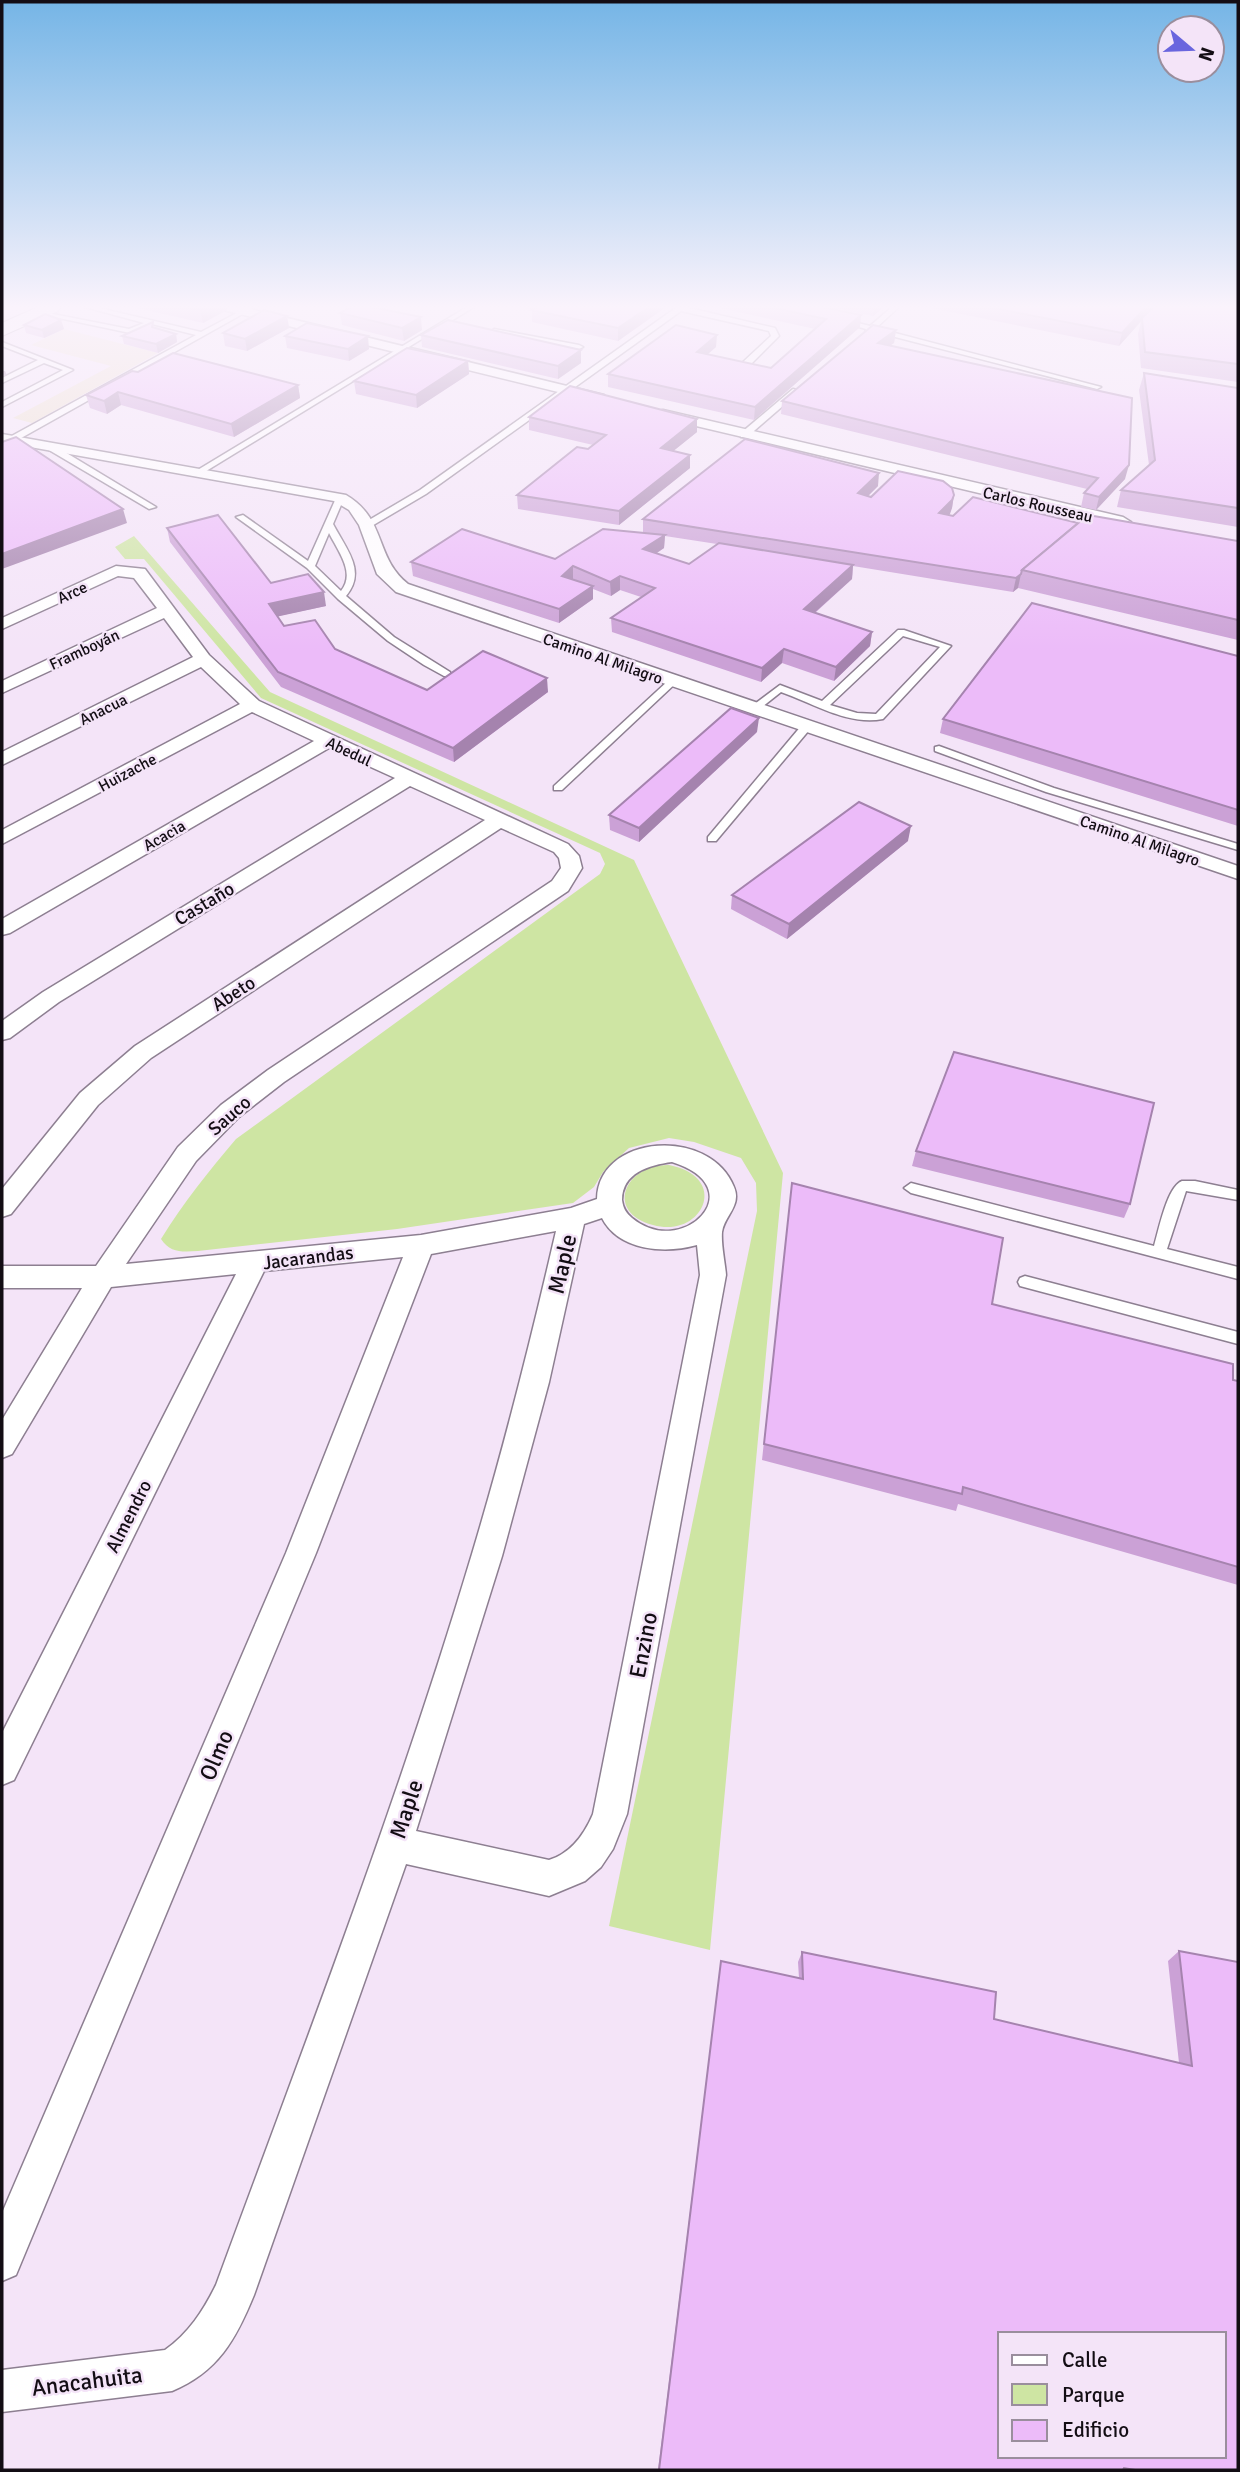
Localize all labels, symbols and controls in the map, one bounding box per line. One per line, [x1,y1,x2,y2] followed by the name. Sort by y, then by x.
[1156,14,1226,84] north arrow
[1193,44,1220,64] text: N
[981,483,1095,527] street label: Carlos Rousseau
[54,577,91,608] street label: Arce
[46,625,123,675] street label: Framboyán
[540,629,665,689] street label: Camino Al Milagro
[76,690,131,730] street label: Anacua
[323,733,375,771] street label: Abedul
[95,749,160,797] street label: Huizache
[1077,811,1202,871] street label: Camino Al Milagro
[140,816,189,856] street label: Acacia
[170,877,239,931] street label: Castaño
[207,971,260,1017] street label: Abeto
[203,1090,256,1141] street label: Sauco
[542,1231,583,1297] street label: Maple
[261,1241,355,1275] street label: Jacarandas
[100,1476,157,1557] street label: Almendro
[623,1610,664,1681] street label: Enzino
[193,1726,240,1785] street label: Olmo
[383,1776,430,1842] street label: Maple
[998,2332,1226,2458] legend
[1062,2347,1108,2373] text: Calle
[30,2360,144,2403] street label: Anacahuita
[1062,2382,1125,2408] text: Parque
[1062,2417,1129,2443] text: Edificio

